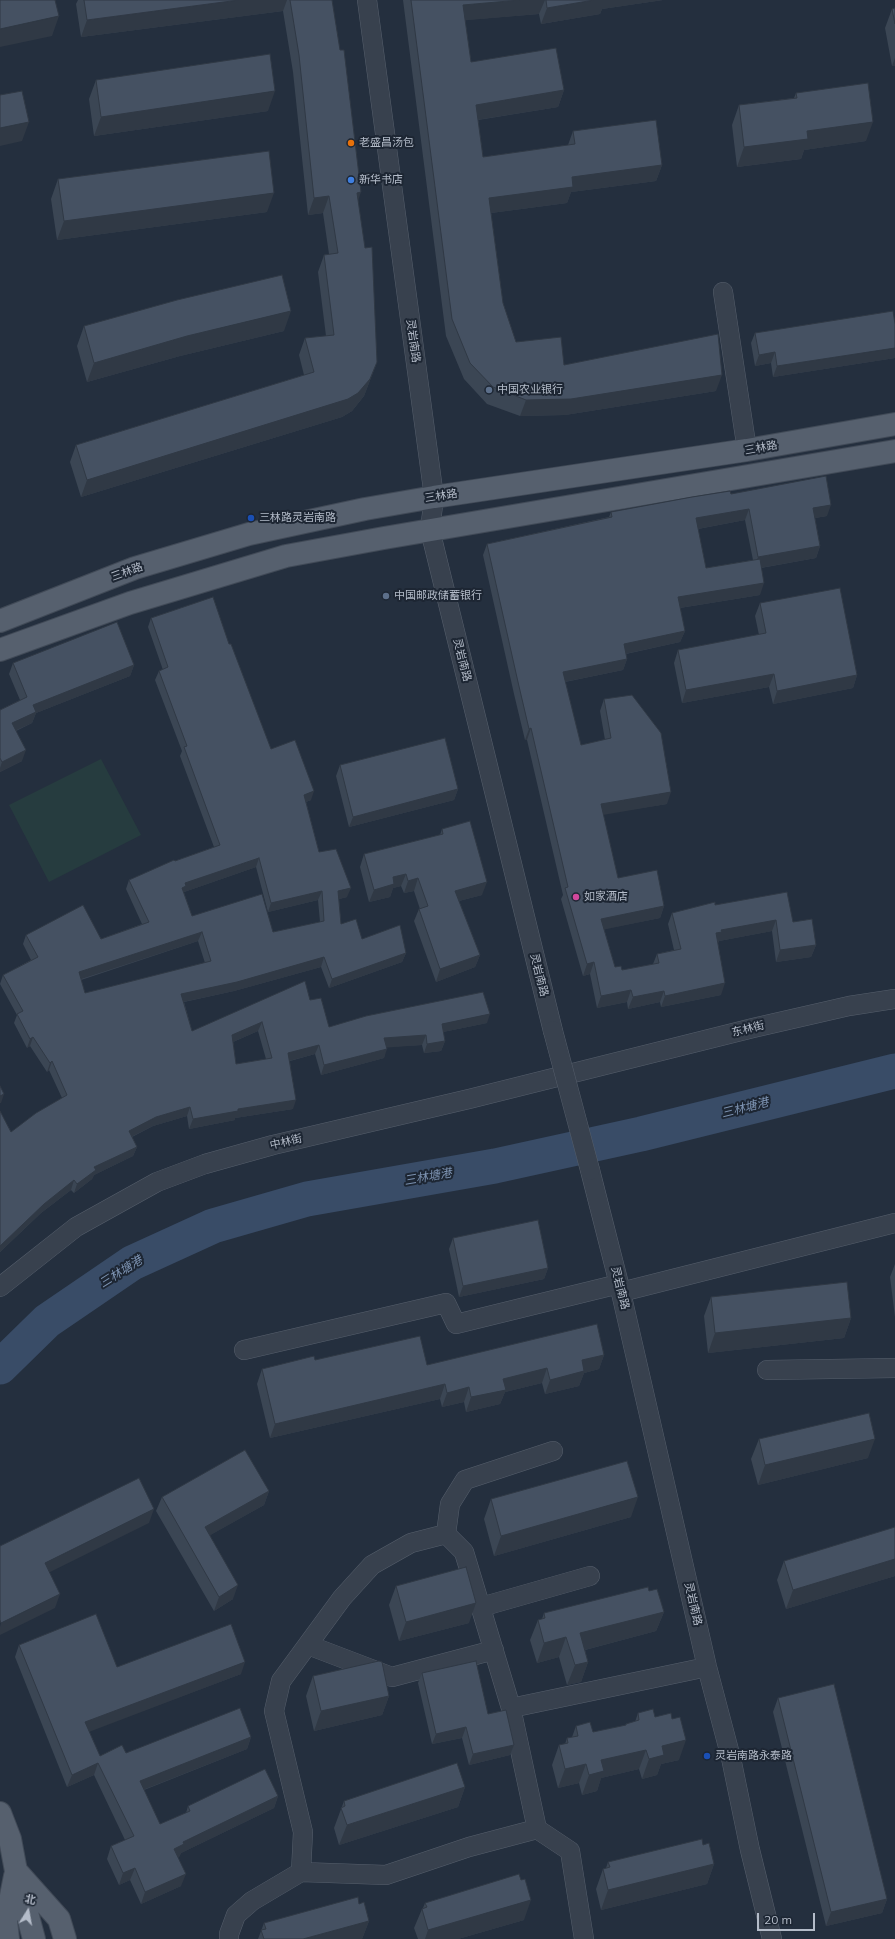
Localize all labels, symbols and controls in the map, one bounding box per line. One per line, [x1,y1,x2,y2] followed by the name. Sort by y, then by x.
[359,136,414,150] place label: 老盛昌汤包
[346,138,356,148] marker: 老盛昌汤包
[359,173,403,187] place label: 新华书店
[346,175,356,185] marker: 新华书店
[403,318,423,364] street label: 灵岩南路
[497,383,563,397] place label: 中国农业银行
[484,385,494,395] marker: 中国农业银行
[744,439,778,457] street label: 三林路
[424,487,458,505] street label: 三林路
[259,511,336,525] place label: 三林路灵岩南路
[246,513,256,523] marker: 三林路灵岩南路
[109,560,145,584] street label: 三林路
[394,589,482,603] place label: 中国邮政储蓄银行
[381,591,391,601] marker: 中国邮政储蓄银行
[450,637,474,683] street label: 灵岩南路
[584,890,628,904] place label: 如家酒店
[571,892,581,902] marker: 如家酒店
[527,952,551,998] street label: 灵岩南路
[730,1019,766,1039] street label: 东林街
[720,1095,770,1121] water label: 三林塘港
[268,1132,304,1152] street label: 中林街
[403,1166,453,1188] water label: 三林塘港
[97,1253,145,1291] water label: 三林塘港
[608,1265,632,1311] street label: 灵岩南路
[682,1581,704,1627] street label: 灵岩南路
[715,1749,792,1763] place label: 灵岩南路永泰路
[702,1751,712,1761] marker: 灵岩南路永泰路
[8,1891,48,1931] north arrow
[24,1891,37,1907] text: 北
[759,1905,817,1931] scale bar
[764,1912,792,1927] text: 20 m

